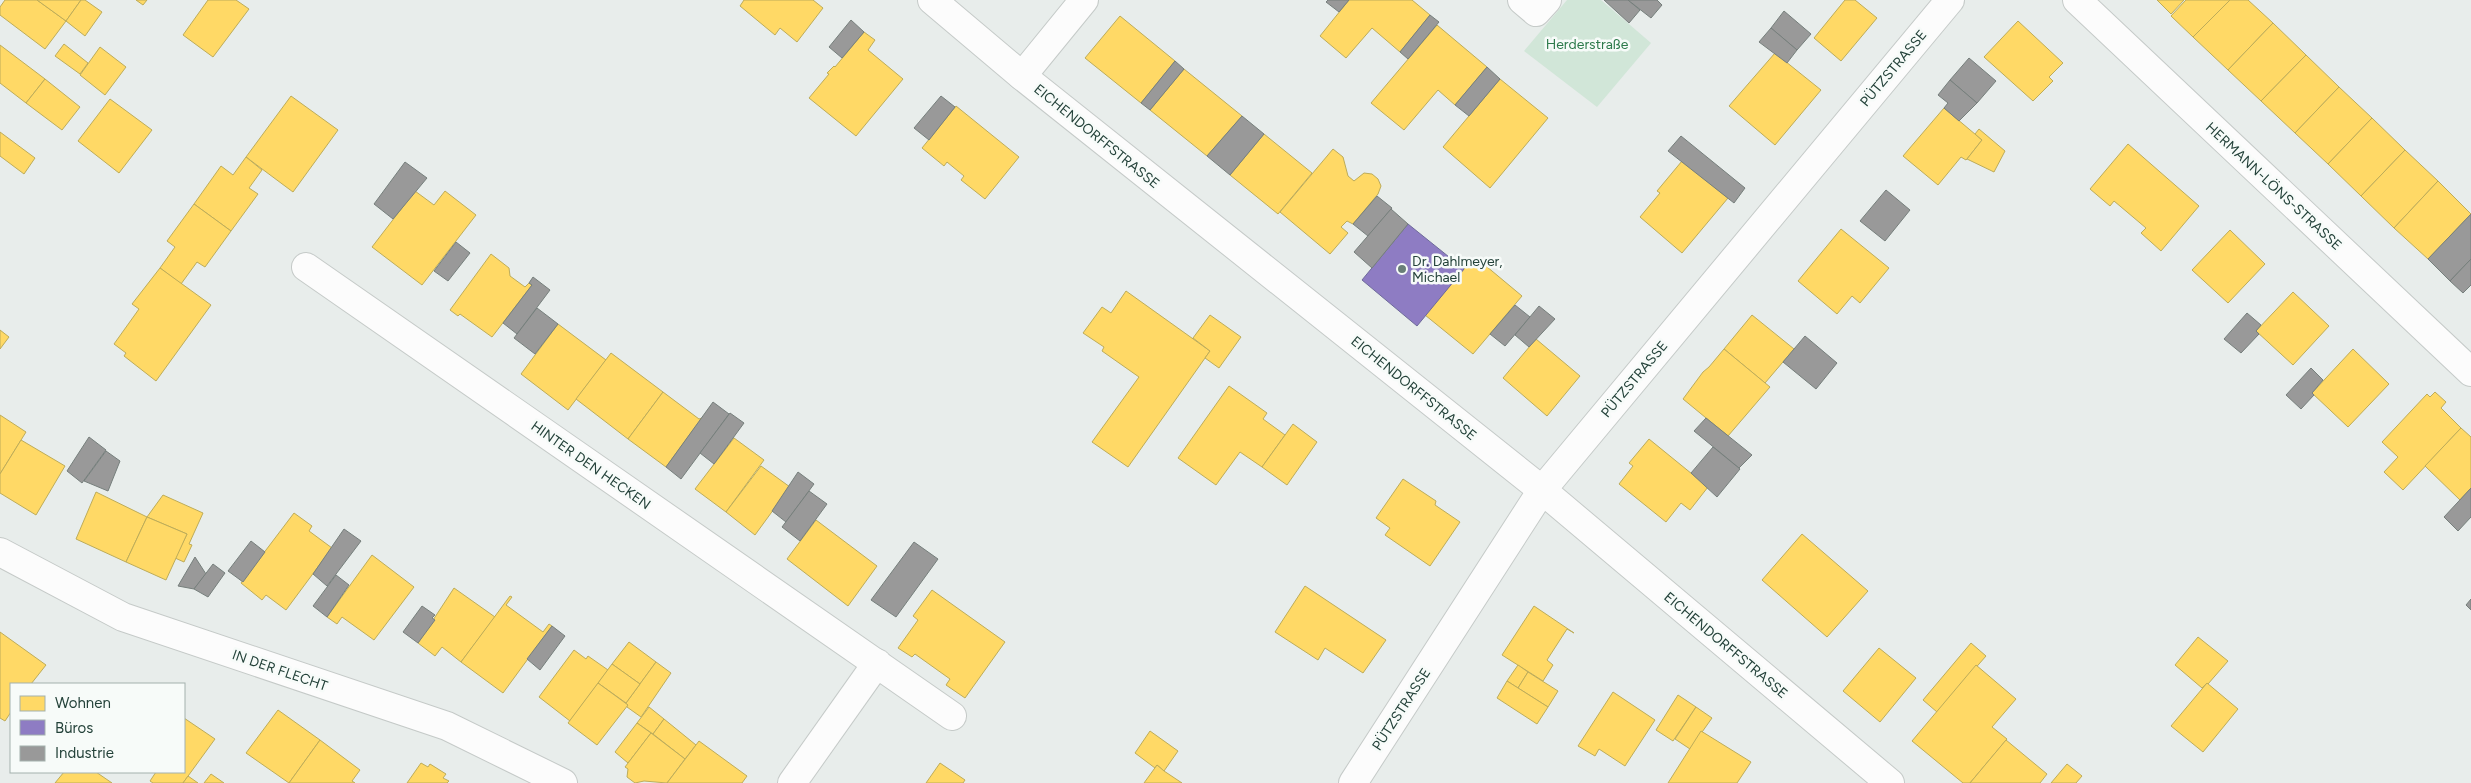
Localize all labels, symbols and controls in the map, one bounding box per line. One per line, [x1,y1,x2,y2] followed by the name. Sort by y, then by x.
[1856,27,1930,110] street label: PÜTZSTRASSE
[1546,36,1629,53] park label: Herderstraße
[1031,81,1163,192] street label: EICHENDORFFSTRASSE
[2202,119,2345,254] street label: HERMANN-LÖNS-STRASSE
[1412,253,1503,286] place label: Dr. Dahlmeyer, Michael
[1396,263,1408,275] marker: Dr. Dahlmeyer, Michael
[1348,333,1480,444] street label: EICHENDORFFSTRASSE
[1597,338,1671,421] street label: PÜTZSTRASSE
[528,418,654,513] street label: HINTER DEN HECKEN
[1660,589,1791,702] street label: EICHENDORFFSTRASSE
[230,646,330,695] street label: IN DER FLECHT
[1369,665,1434,754] street label: PÜTZSTRASSE
[10,683,185,773] legend
[55,694,111,712] text: Wohnen
[55,719,93,737] text: Büros
[55,744,114,762] text: Industrie

